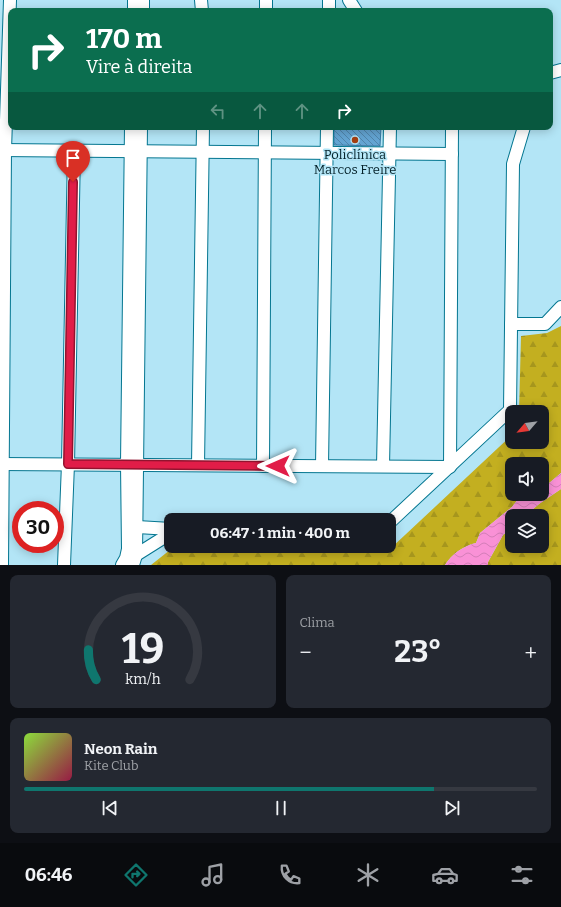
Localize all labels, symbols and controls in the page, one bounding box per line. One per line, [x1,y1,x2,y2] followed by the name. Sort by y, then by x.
[86,22,162,55] text: 170 m
[20,24,72,76] icon: right
[86,56,192,78] text: Vire à direita
[207,100,229,122] icon: left
[249,100,271,122] icon: ahead
[291,100,313,122] icon: ahead
[333,100,355,122] icon: right
[350,135,360,145] marker: Policlínica Marcos Freire
[56,141,90,182] pin
[62,147,84,169] icon: arrive
[314,147,396,177] place label: Policlínica Marcos Freire
[505,405,549,449] north arrow
[505,405,549,553] map controls
[257,445,299,487] position arrow
[505,457,549,501] button: sound
[12,501,64,553] speed limit sign: 30
[505,509,549,553] button: layers
[210,524,350,542] text: 06:47 · 1 min · 400 m
[300,615,335,630] text: Clima
[121,623,164,673] text: 19
[394,634,442,670] text: 23°
[300,639,312,666] text: −
[524,639,537,666] text: +
[125,670,161,687] text: km/h
[84,740,157,758] text: Neon Rain
[84,758,138,773] text: Kite Club
[99,797,121,819] icon: previous
[270,797,292,819] icon: pause
[441,797,463,819] icon: next
[122,861,150,889] icon: directions
[199,861,227,889] icon: music
[276,861,304,889] icon: phone
[354,861,382,889] icon: climate
[431,861,459,889] icon: car
[508,861,536,889] icon: filters
[25,864,73,886] text: 06:46

